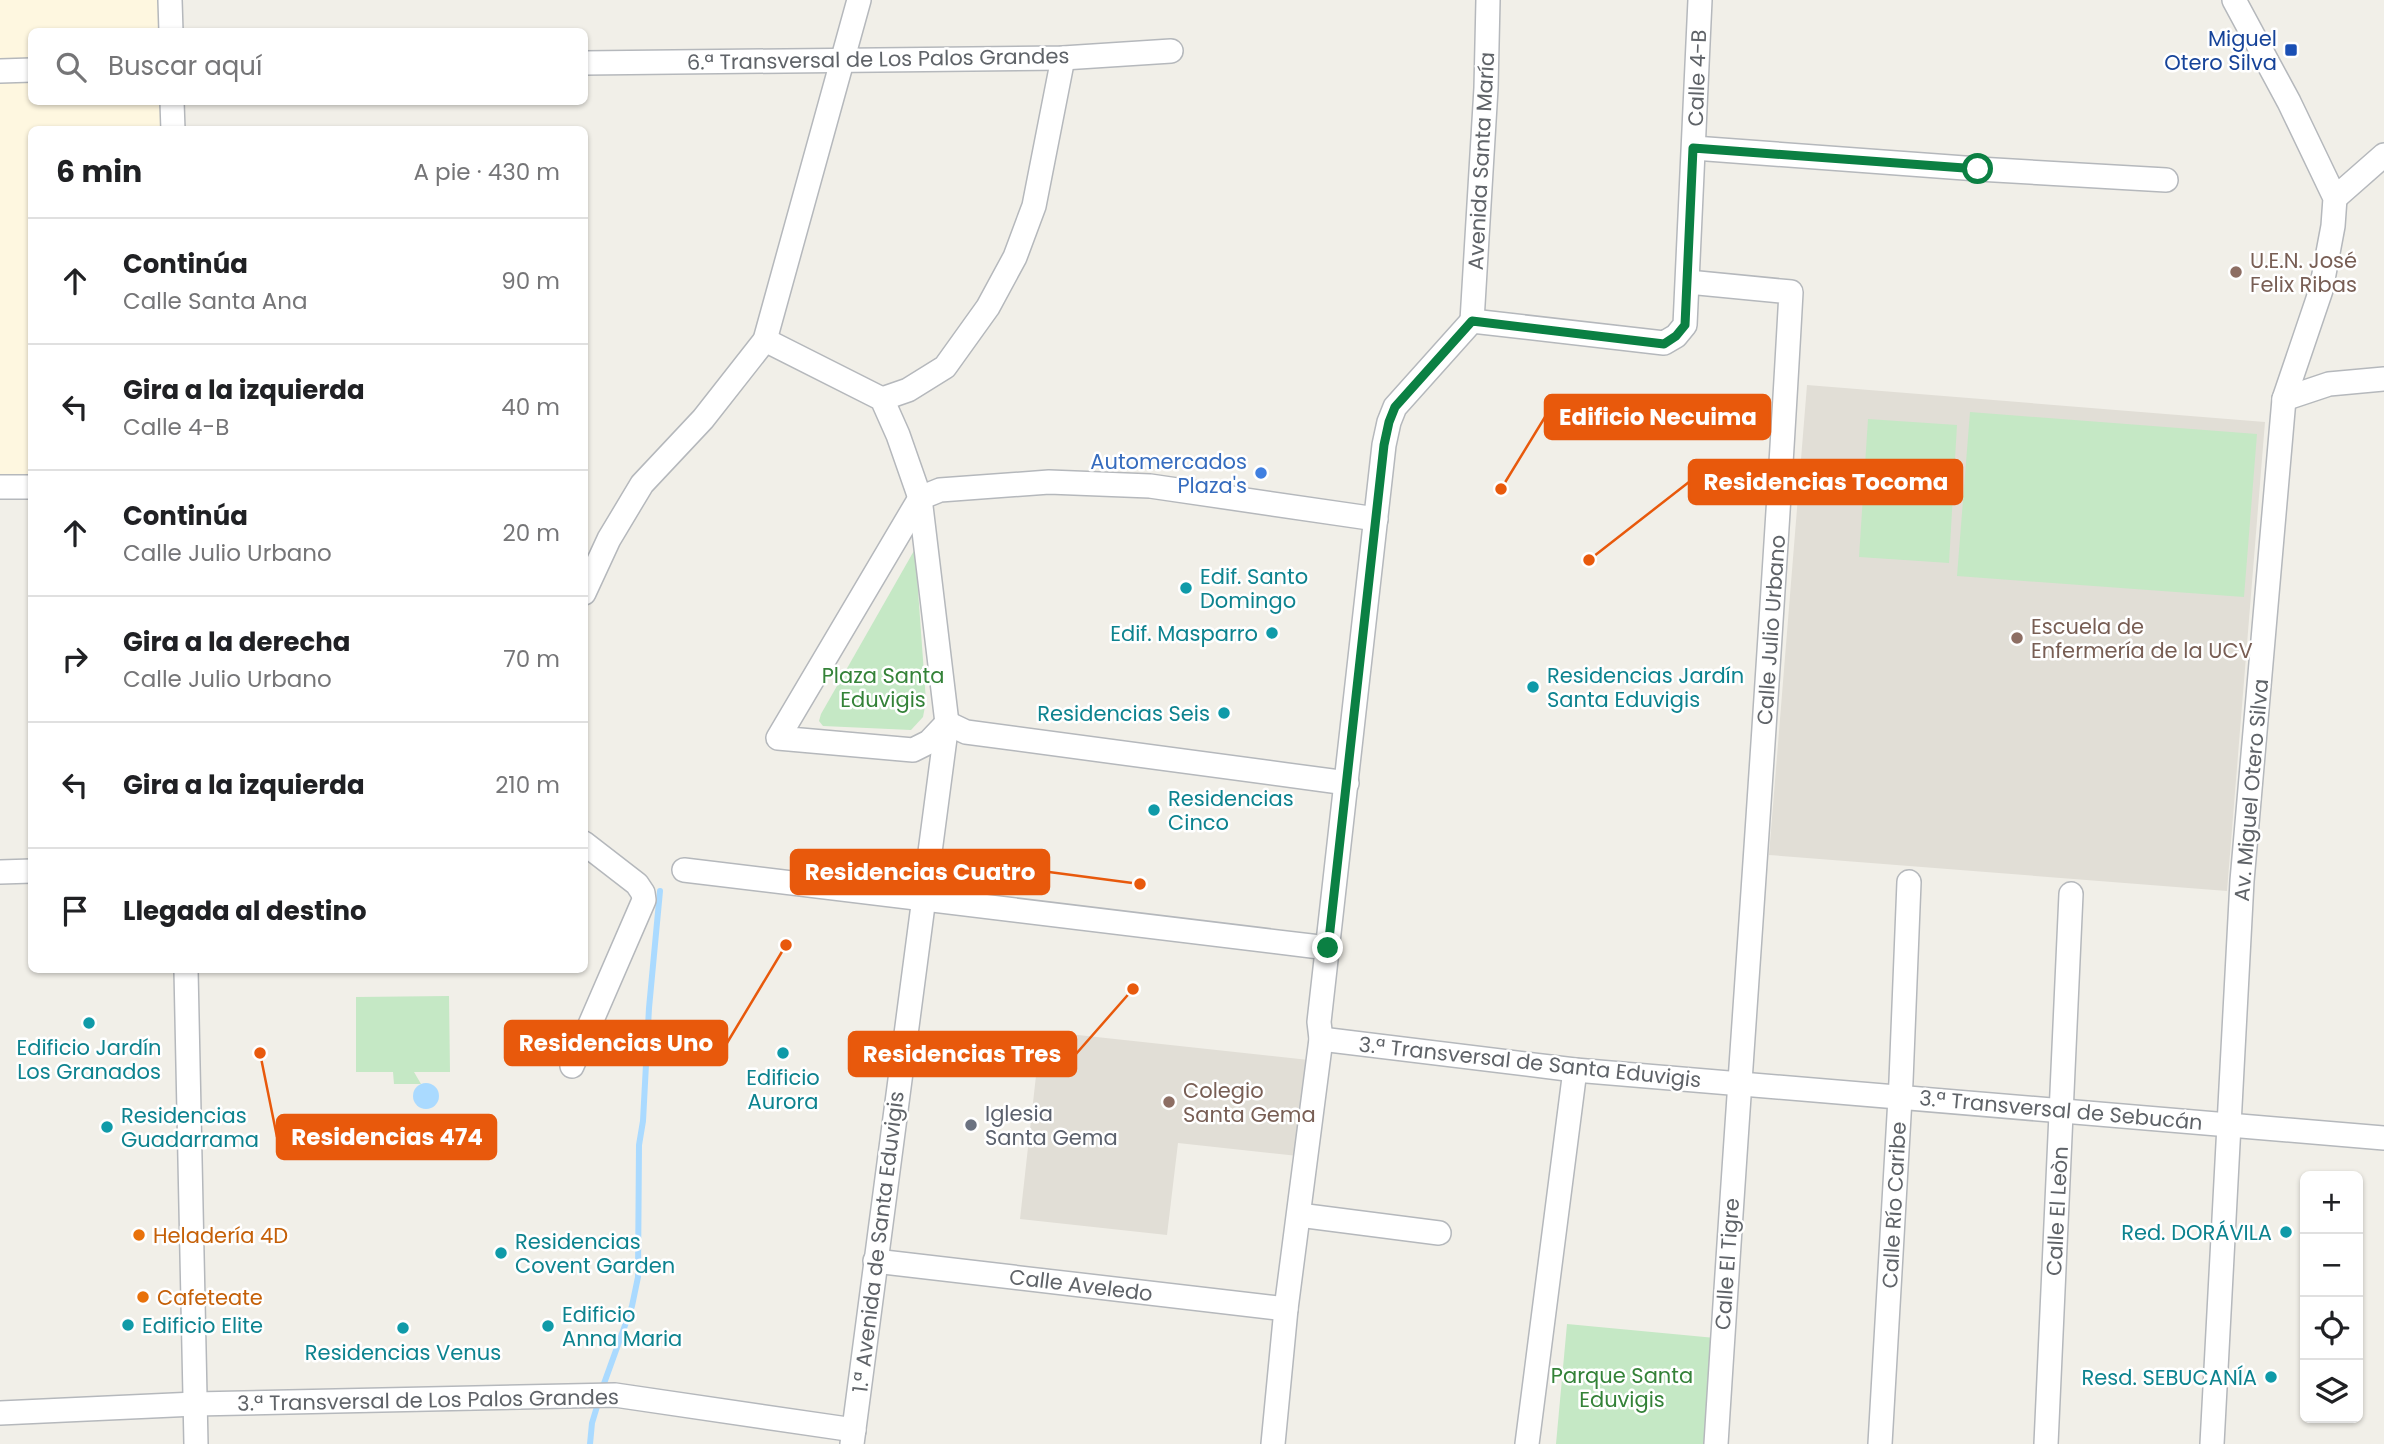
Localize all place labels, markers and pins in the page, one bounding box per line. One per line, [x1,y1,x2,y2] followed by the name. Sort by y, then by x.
[2164,24,2277,77] place label: Miguel Otero Silva
[2283,42,2299,58] marker: Miguel Otero Silva
[2250,246,2357,299] place label: U.E.N. José Felix Ribas
[2228,264,2244,280] marker: U.E.N. José Felix Ribas
[1545,395,1770,439] callout: Edificio Necuima
[1090,447,1247,500] place label: Automercados Plaza's
[1689,460,1962,504] callout: Residencias Tocoma
[1253,465,1269,481] marker: Automercados Plaza's
[1200,562,1308,615] place label: Edif. Santo Domingo
[1178,580,1194,596] marker: Edif. Santo Domingo
[2031,612,2253,665] place label: Escuela de Enfermería de la UCV
[1110,619,1258,648] place label: Edif. Masparro
[1264,625,1280,641] marker: Edif. Masparro
[2009,630,2025,646] marker: Escuela de Enfermería de la UCV
[1547,661,1744,714] place label: Residencias Jardín Santa Eduvigis
[1525,679,1541,695] marker: Residencias Jardín Santa Eduvigis
[1037,699,1210,728] place label: Residencias Seis
[1216,705,1232,721] marker: Residencias Seis
[1168,784,1294,837] place label: Residencias Cinco
[1146,802,1162,818] marker: Residencias Cinco
[791,850,1049,894] callout: Residencias Cuatro
[81,1015,97,1031] marker: Edificio Jardín Los Granados
[505,1021,727,1065] callout: Residencias Uno
[849,1032,1076,1076] callout: Residencias Tres
[16,1033,162,1086] place label: Edificio Jardín Los Granados
[775,1045,791,1061] marker: Edificio Aurora
[746,1063,820,1116] place label: Edificio Aurora
[1183,1076,1316,1129] place label: Colegio Santa Gema
[1161,1094,1177,1110] marker: Colegio Santa Gema
[985,1099,1118,1152] place label: Iglesia Santa Gema
[121,1101,259,1154] place label: Residencias Guadarrama
[277,1115,496,1159] callout: Residencias 474
[963,1117,979,1133] marker: Iglesia Santa Gema
[99,1119,115,1135] marker: Residencias Guadarrama
[2121,1218,2272,1247] place label: Red. DORÁVILA
[153,1221,288,1250] place label: Heladería 4D
[2278,1224,2294,1240] marker: Red. DORÁVILA
[131,1227,147,1243] marker: Heladería 4D
[515,1227,675,1280] place label: Residencias Covent Garden
[493,1245,509,1261] marker: Residencias Covent Garden
[157,1283,263,1312] place label: Cafeteate
[135,1289,151,1305] marker: Cafeteate
[562,1300,682,1353] place label: Edificio Anna Maria
[142,1311,263,1340] place label: Edificio Elite
[120,1317,136,1333] marker: Edificio Elite
[540,1318,556,1334] marker: Edificio Anna Maria
[395,1320,411,1336] marker: Residencias Venus
[305,1338,501,1367] place label: Residencias Venus
[2081,1363,2257,1392] place label: Resd. SEBUCANÍA
[2263,1369,2279,1385] marker: Resd. SEBUCANÍA

